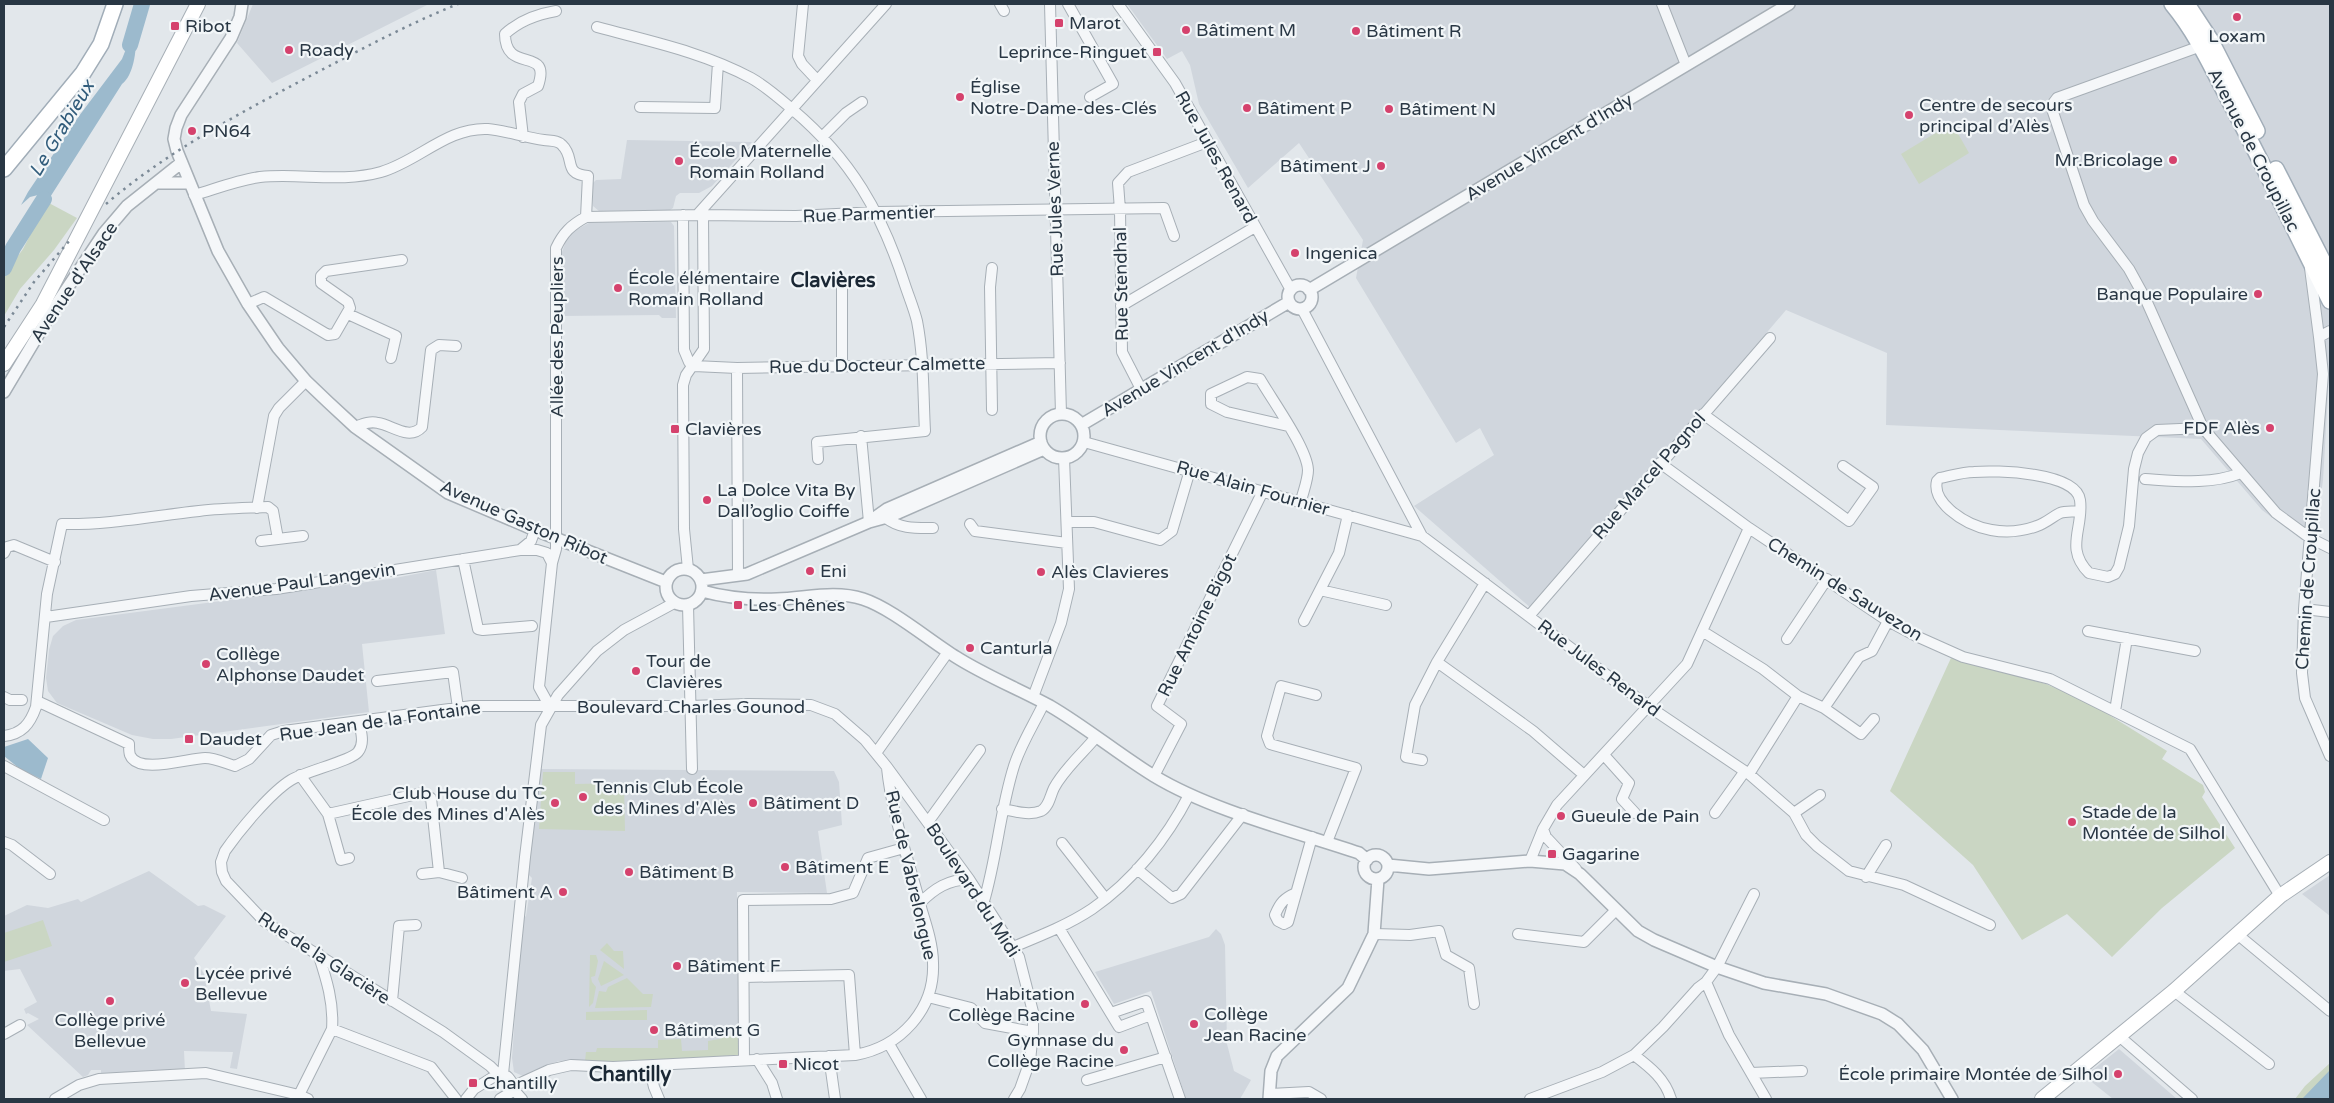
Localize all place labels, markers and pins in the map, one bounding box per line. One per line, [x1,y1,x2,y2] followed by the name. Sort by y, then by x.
[2231,11,2243,23] marker: Loxam
[1069,12,1121,34] place label: Marot
[185,15,232,37] place label: Ribot
[1053,17,1065,29] marker: Marot
[1196,19,1296,41] place label: Bâtiment M
[169,20,181,32] marker: Ribot
[1366,20,1462,42] place label: Bâtiment R
[1180,24,1192,36] marker: Bâtiment M
[1350,25,1362,37] marker: Bâtiment R
[2208,25,2266,47] place label: Loxam
[299,39,354,61] place label: Roady
[998,41,1147,63] place label: Leprince-Ringuet
[283,44,295,56] marker: Roady
[1151,46,1163,58] marker: Leprince-Ringuet
[970,76,1157,119] place label: Église Notre-Dame-des-Clés
[954,91,966,103] marker: Église Notre-Dame-des-Clés
[1919,94,2073,137] place label: Centre de secours principal d'Alès
[1257,97,1352,119] place label: Bâtiment P
[1399,98,1496,120] place label: Bâtiment N
[1241,102,1253,114] marker: Bâtiment P
[1383,103,1395,115] marker: Bâtiment N
[1903,109,1915,121] marker: Centre de secours principal d'Alès
[202,120,251,142] place label: PN64
[186,125,198,137] marker: PN64
[689,140,831,183] place label: École Maternelle Romain Rolland
[2054,149,2163,171] place label: Mr.Bricolage
[2167,154,2179,166] marker: Mr.Bricolage
[673,155,685,167] marker: École Maternelle Romain Rolland
[1280,155,1371,177] place label: Bâtiment J
[1375,160,1387,172] marker: Bâtiment J
[1305,242,1378,264] place label: Ingenica
[1289,247,1301,259] marker: Ingenica
[628,267,780,310] place label: École élémentaire Romain Rolland
[612,282,624,294] marker: École élémentaire Romain Rolland
[2096,283,2248,305] place label: Banque Populaire
[2252,288,2264,300] marker: Banque Populaire
[2183,417,2260,439] place label: FDF Alès
[685,418,762,440] place label: Clavières
[2264,422,2276,434] marker: FDF Alès
[669,423,681,435] marker: Clavières
[717,479,856,522] place label: La Dolce Vita By Dall’oglio Coiffe
[701,494,713,506] marker: La Dolce Vita By Dall’oglio Coiffe
[820,560,847,582] place label: Eni
[1051,561,1169,583] place label: Alès Clavieres
[804,565,816,577] marker: Eni
[1035,566,1047,578] marker: Alès Clavieres
[748,594,845,616] place label: Les Chênes
[732,599,744,611] marker: Les Chênes
[980,637,1053,659] place label: Canturla
[964,642,976,654] marker: Canturla
[216,643,364,686] place label: Collège Alphonse Daudet
[646,650,723,693] place label: Tour de Clavières
[200,658,212,670] marker: Collège Alphonse Daudet
[630,665,642,677] marker: Tour de Clavières
[199,728,262,750] place label: Daudet
[183,733,195,745] marker: Daudet
[593,776,743,819] place label: Tennis Club École des Mines d'Alès
[351,782,545,825] place label: Club House du TC École des Mines d'Alès
[577,791,589,803] marker: Tennis Club École des Mines d'Alès
[763,792,859,814] place label: Bâtiment D
[549,797,561,809] marker: Club House du TC École des Mines d'Alès
[747,797,759,809] marker: Bâtiment D
[2082,801,2225,844] place label: Stade de la Montée de Silhol
[1571,805,1700,827] place label: Gueule de Pain
[1555,810,1567,822] marker: Gueule de Pain
[2066,816,2078,828] marker: Stade de la Montée de Silhol
[1562,843,1640,865] place label: Gagarine
[1546,848,1558,860] marker: Gagarine
[795,856,889,878] place label: Bâtiment E
[639,861,734,883] place label: Bâtiment B
[779,861,791,873] marker: Bâtiment E
[623,866,635,878] marker: Bâtiment B
[457,881,553,903] place label: Bâtiment A
[557,886,569,898] marker: Bâtiment A
[687,955,781,977] place label: Bâtiment F
[671,960,683,972] marker: Bâtiment F
[195,962,292,1005] place label: Lycée privé Bellevue
[179,977,191,989] marker: Lycée privé Bellevue
[948,983,1075,1026] place label: Habitation Collège Racine
[104,995,116,1007] marker: Collège privé Bellevue
[1079,998,1091,1010] marker: Habitation Collège Racine
[1204,1003,1307,1046] place label: Collège Jean Racine
[55,1009,165,1052] place label: Collège privé Bellevue
[1188,1018,1200,1030] marker: Collège Jean Racine
[664,1019,760,1041] place label: Bâtiment G
[648,1024,660,1036] marker: Bâtiment G
[987,1029,1114,1072] place label: Gymnase du Collège Racine
[1118,1044,1130,1056] marker: Gymnase du Collège Racine
[793,1053,839,1075] place label: Nicot
[777,1058,789,1070] marker: Nicot
[1838,1063,2108,1085] place label: École primaire Montée de Silhol
[2112,1068,2124,1080] marker: École primaire Montée de Silhol
[483,1072,558,1094] place label: Chantilly
[467,1077,479,1089] marker: Chantilly

